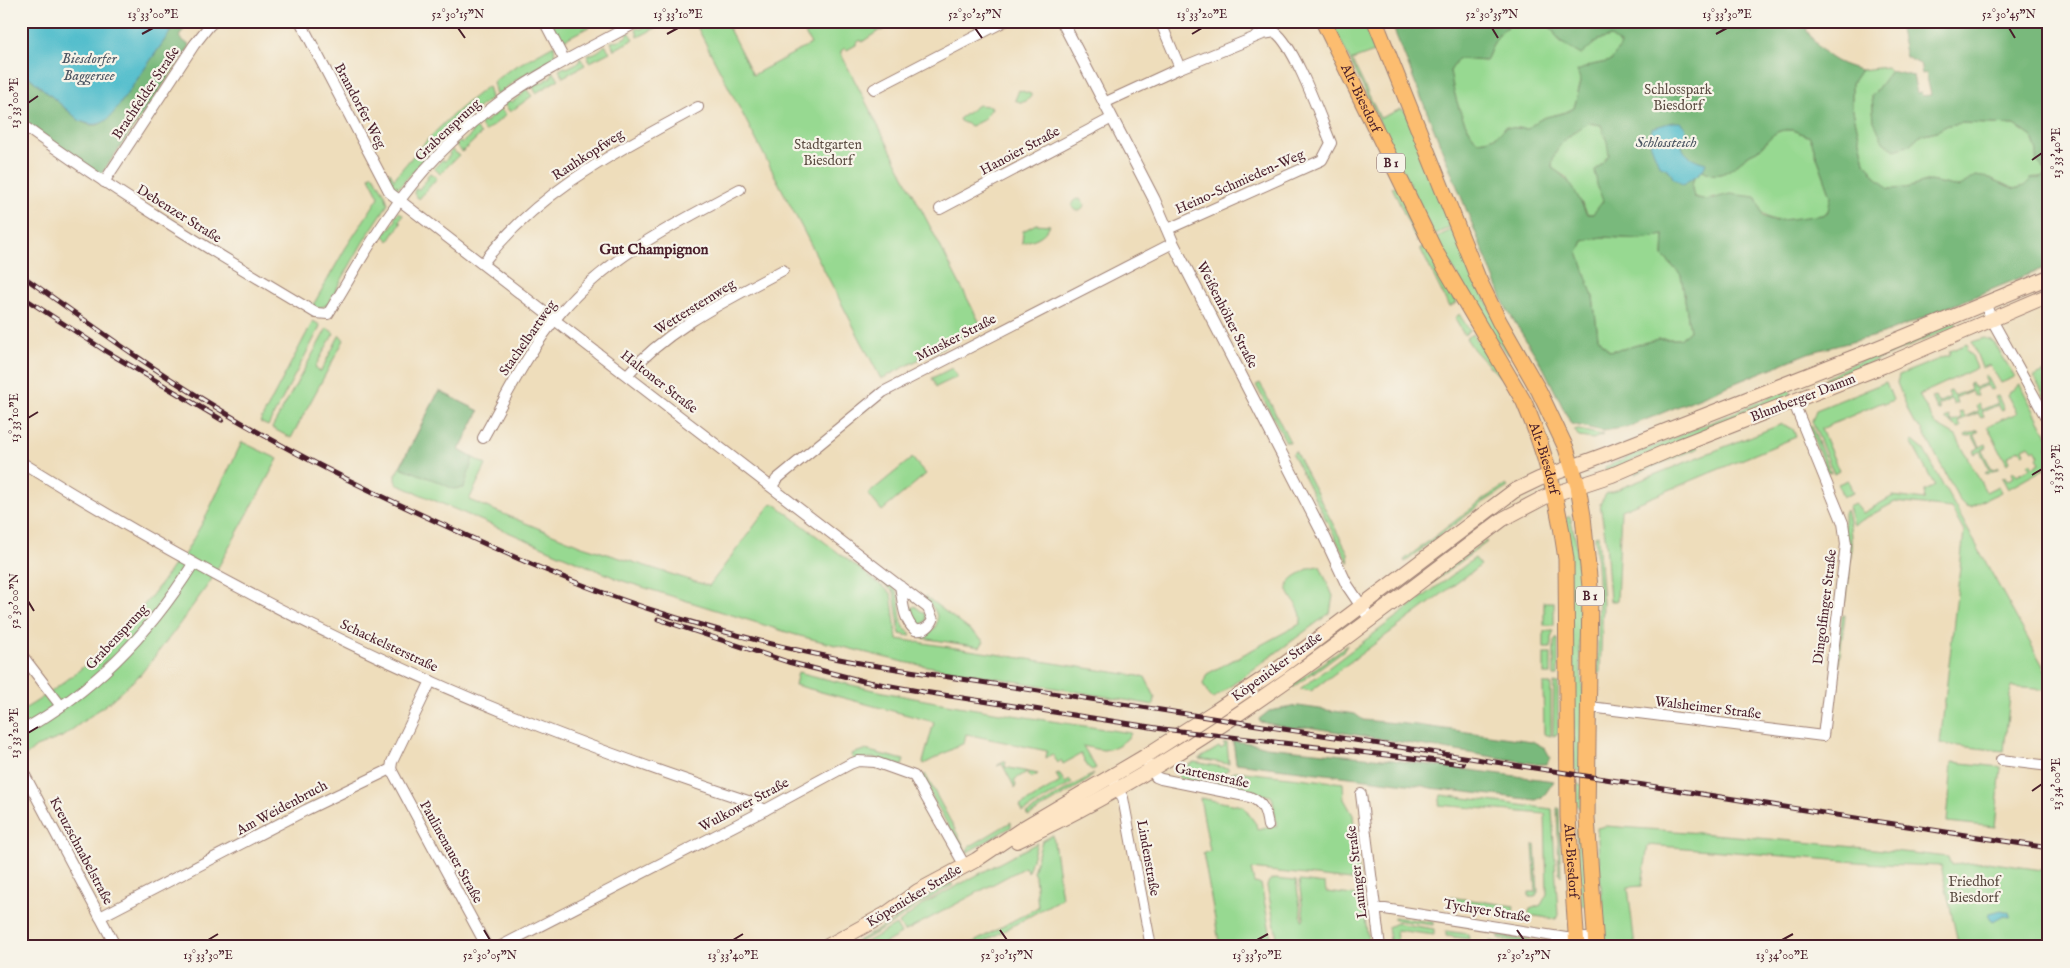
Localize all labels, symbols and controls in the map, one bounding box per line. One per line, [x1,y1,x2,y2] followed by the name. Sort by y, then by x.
[127,7,179,22] text: 13°33'00"E
[432,7,485,22] text: 52°30'15"N
[653,7,703,22] text: 13°33'10"E
[948,7,1002,22] text: 52°30'25"N
[1177,7,1227,22] text: 13°33'20"E
[1466,7,1519,22] text: 52°30'35"N
[1702,7,1752,22] text: 13°33'30"E
[1982,7,2037,22] text: 52°30'45"N
[108,43,184,143] street label: Brachfelder Straße
[61,49,117,86] water label: Biesdorfer Baggersee
[330,60,390,152] street label: Brandorfer Weg
[1336,60,1386,138] street label: Alt-Biesdorf
[7,77,22,129] text: 13°33'00"E
[1644,81,1713,115] park label: Schlosspark Biesdorf
[411,95,485,165] street label: Grabensprung
[977,122,1064,180] street label: Hanoier Straße
[549,125,628,185] street label: Rauhkopfweg
[2049,127,2064,179] text: 13°33'40"E
[1635,133,1697,152] water label: Schlossteich
[794,136,862,170] park label: Stadtgarten Biesdorf
[1173,145,1308,219] street label: Heino-Schmieden-Weg
[1377,154,1405,172] road number: B 1
[133,181,225,248] street label: Debenzer Straße
[599,240,709,259] district label: Gut Champignon
[1192,258,1262,372] street label: Weißenhöher Straße
[651,275,739,339] street label: Wettersternweg
[495,296,561,379] street label: Stachelbartweg
[913,310,1000,366] street label: Minsker Straße
[617,346,702,418] street label: Haltoner Straße
[1748,370,1858,426] street label: Blumberger Damm
[7,393,22,443] text: 13°33'10"E
[1524,419,1564,499] street label: Alt-Biesdorf
[2049,444,2064,494] text: 13°33'50"E
[1809,548,1841,666] street label: Dingolfinger Straße
[7,573,22,629] text: 52°30'00"N
[1576,586,1604,606] road number: B 1
[82,600,152,674] street label: Grabensprung
[337,615,441,677] street label: Schackelsterstraße
[1228,628,1326,706] street label: Köpenicker Straße
[1654,693,1763,724] street label: Walsheimer Straße
[7,708,22,758] text: 13°33'20"E
[2049,758,2064,810] text: 13°34'00"E
[1173,759,1251,793] street label: Gartenstraße
[696,773,793,836] street label: Wulkower Straße
[232,776,331,840] street label: Am Weidenbruch
[45,794,117,909] street label: Kreuzschnabelstraße
[415,797,487,907] street label: Paulinenauer Straße
[1132,818,1164,898] street label: Lindenstraße
[1559,822,1583,901] street label: Alt-Biesdorf
[1342,824,1372,920] street label: Lauinger Straße
[863,860,965,931] street label: Köpenicker Straße
[1948,873,2003,907] park label: Friedhof Biesdorf
[1442,895,1532,927] street label: Tychyer Straße
[183,948,233,963] text: 13°33'30"E
[463,948,518,963] text: 52°30'05"N
[707,948,759,963] text: 13°33'40"E
[981,948,1034,963] text: 52°30'15"N
[1232,948,1282,963] text: 13°33'50"E
[1497,948,1551,963] text: 52°30'25"N
[1756,948,1808,963] text: 13°34'00"E

